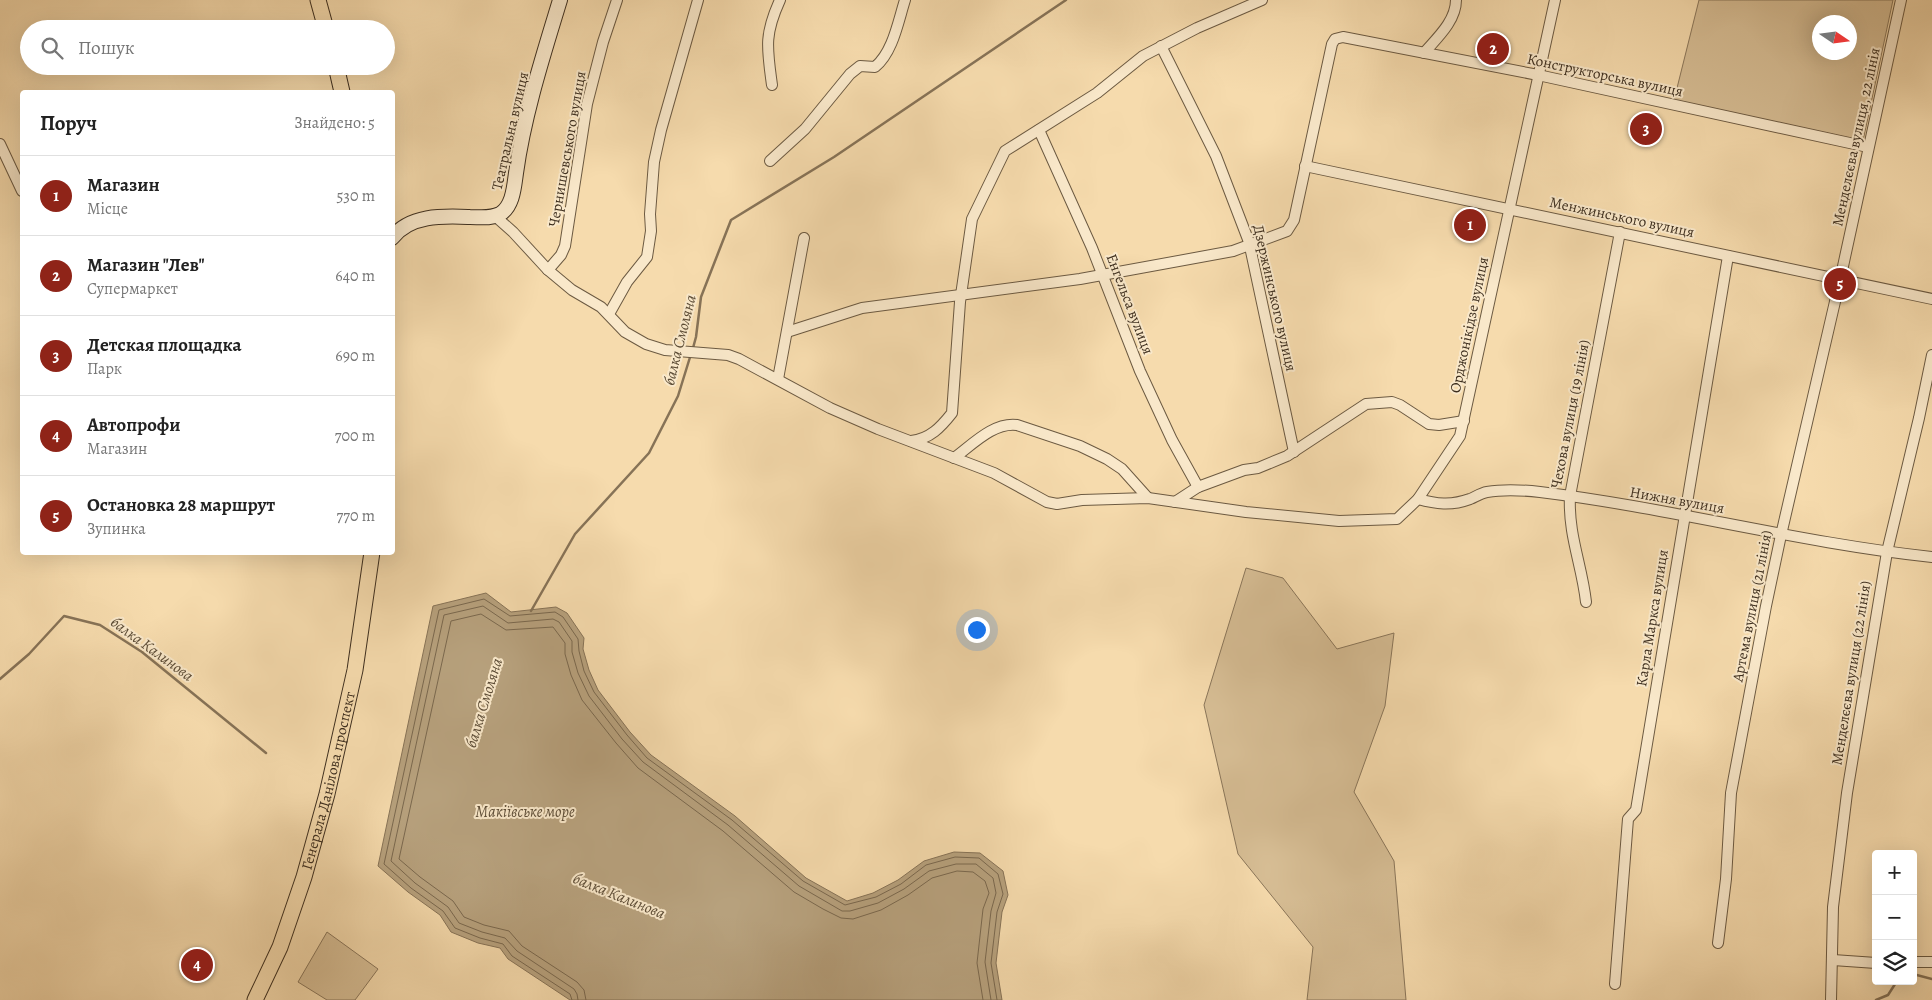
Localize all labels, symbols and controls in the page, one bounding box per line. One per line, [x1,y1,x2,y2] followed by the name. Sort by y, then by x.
[1812,15,1857,60] north arrow
[20,20,395,75] search box
[1477,30,1509,68] pin: 2
[38,34,66,62] icon: search
[78,35,135,61] text: Пошук
[1827,46,1885,228] street label: Менделєєва вулиця, 22 лінія
[1525,49,1685,101] street label: Конструкторська вулиця
[487,70,533,192] street label: Театральна вулиця
[543,70,591,228] street label: Чернишевського вулиця
[40,109,97,137] text: Поруч
[1630,110,1662,148] pin: 3
[294,112,375,134] text: Знайдено: 5
[87,172,160,198] text: Магазин
[53,185,59,207] text: 1
[336,185,375,207] text: 530 m
[1548,192,1696,242] street label: Менжинського вулиця
[87,198,128,220] text: Місце
[1454,206,1486,244] pin: 1
[1248,223,1302,373] street label: Дзержинського вулиця
[1102,251,1158,357] street label: Енгельса вулиця
[87,252,205,278] text: Магазин "Лев"
[1445,255,1493,395] street label: Орджонікідзе вулиця
[52,265,60,287] text: 2
[335,265,375,287] text: 640 m
[1824,265,1856,303] pin: 5
[87,278,178,300] text: Супермаркет
[658,292,702,388] water label: балка Смоляна
[87,332,242,358] text: Детская площадка
[1546,338,1594,490] street label: Чехова вулиця (19 лiнiя)
[53,345,59,367] text: 3
[335,345,375,367] text: 690 m
[87,358,122,380] text: Парк
[87,412,181,438] text: Автопрофи
[52,425,60,447] text: 4
[335,425,375,447] text: 700 m
[87,438,147,460] text: Магазин
[1628,482,1726,518] street label: Нижня вулиця
[87,492,275,518] text: Остановка 28 маршрут
[53,505,59,527] text: 5
[337,505,375,527] text: 770 m
[87,518,146,540] text: Зупинка
[1727,529,1776,684] street label: Артема вулиця (21 лiнiя)
[1631,548,1673,688] street label: Карла Маркса вулиця
[1827,579,1875,767] street label: Менделєєва вулиця (22 лiнiя)
[106,611,198,687] water label: балка Калинова
[964,617,990,643] your location
[460,655,508,751] water label: балка Смоляна
[296,689,360,872] street label: Генерала Данілова проспект
[475,801,575,823] water label: Макіївське море
[1872,850,1917,985] map controls
[1872,850,1917,895] button: +
[570,867,668,925] water label: балка Калинова
[1872,895,1917,940] button: −
[1872,940,1917,985] button: layers
[181,946,213,984] pin: 4

